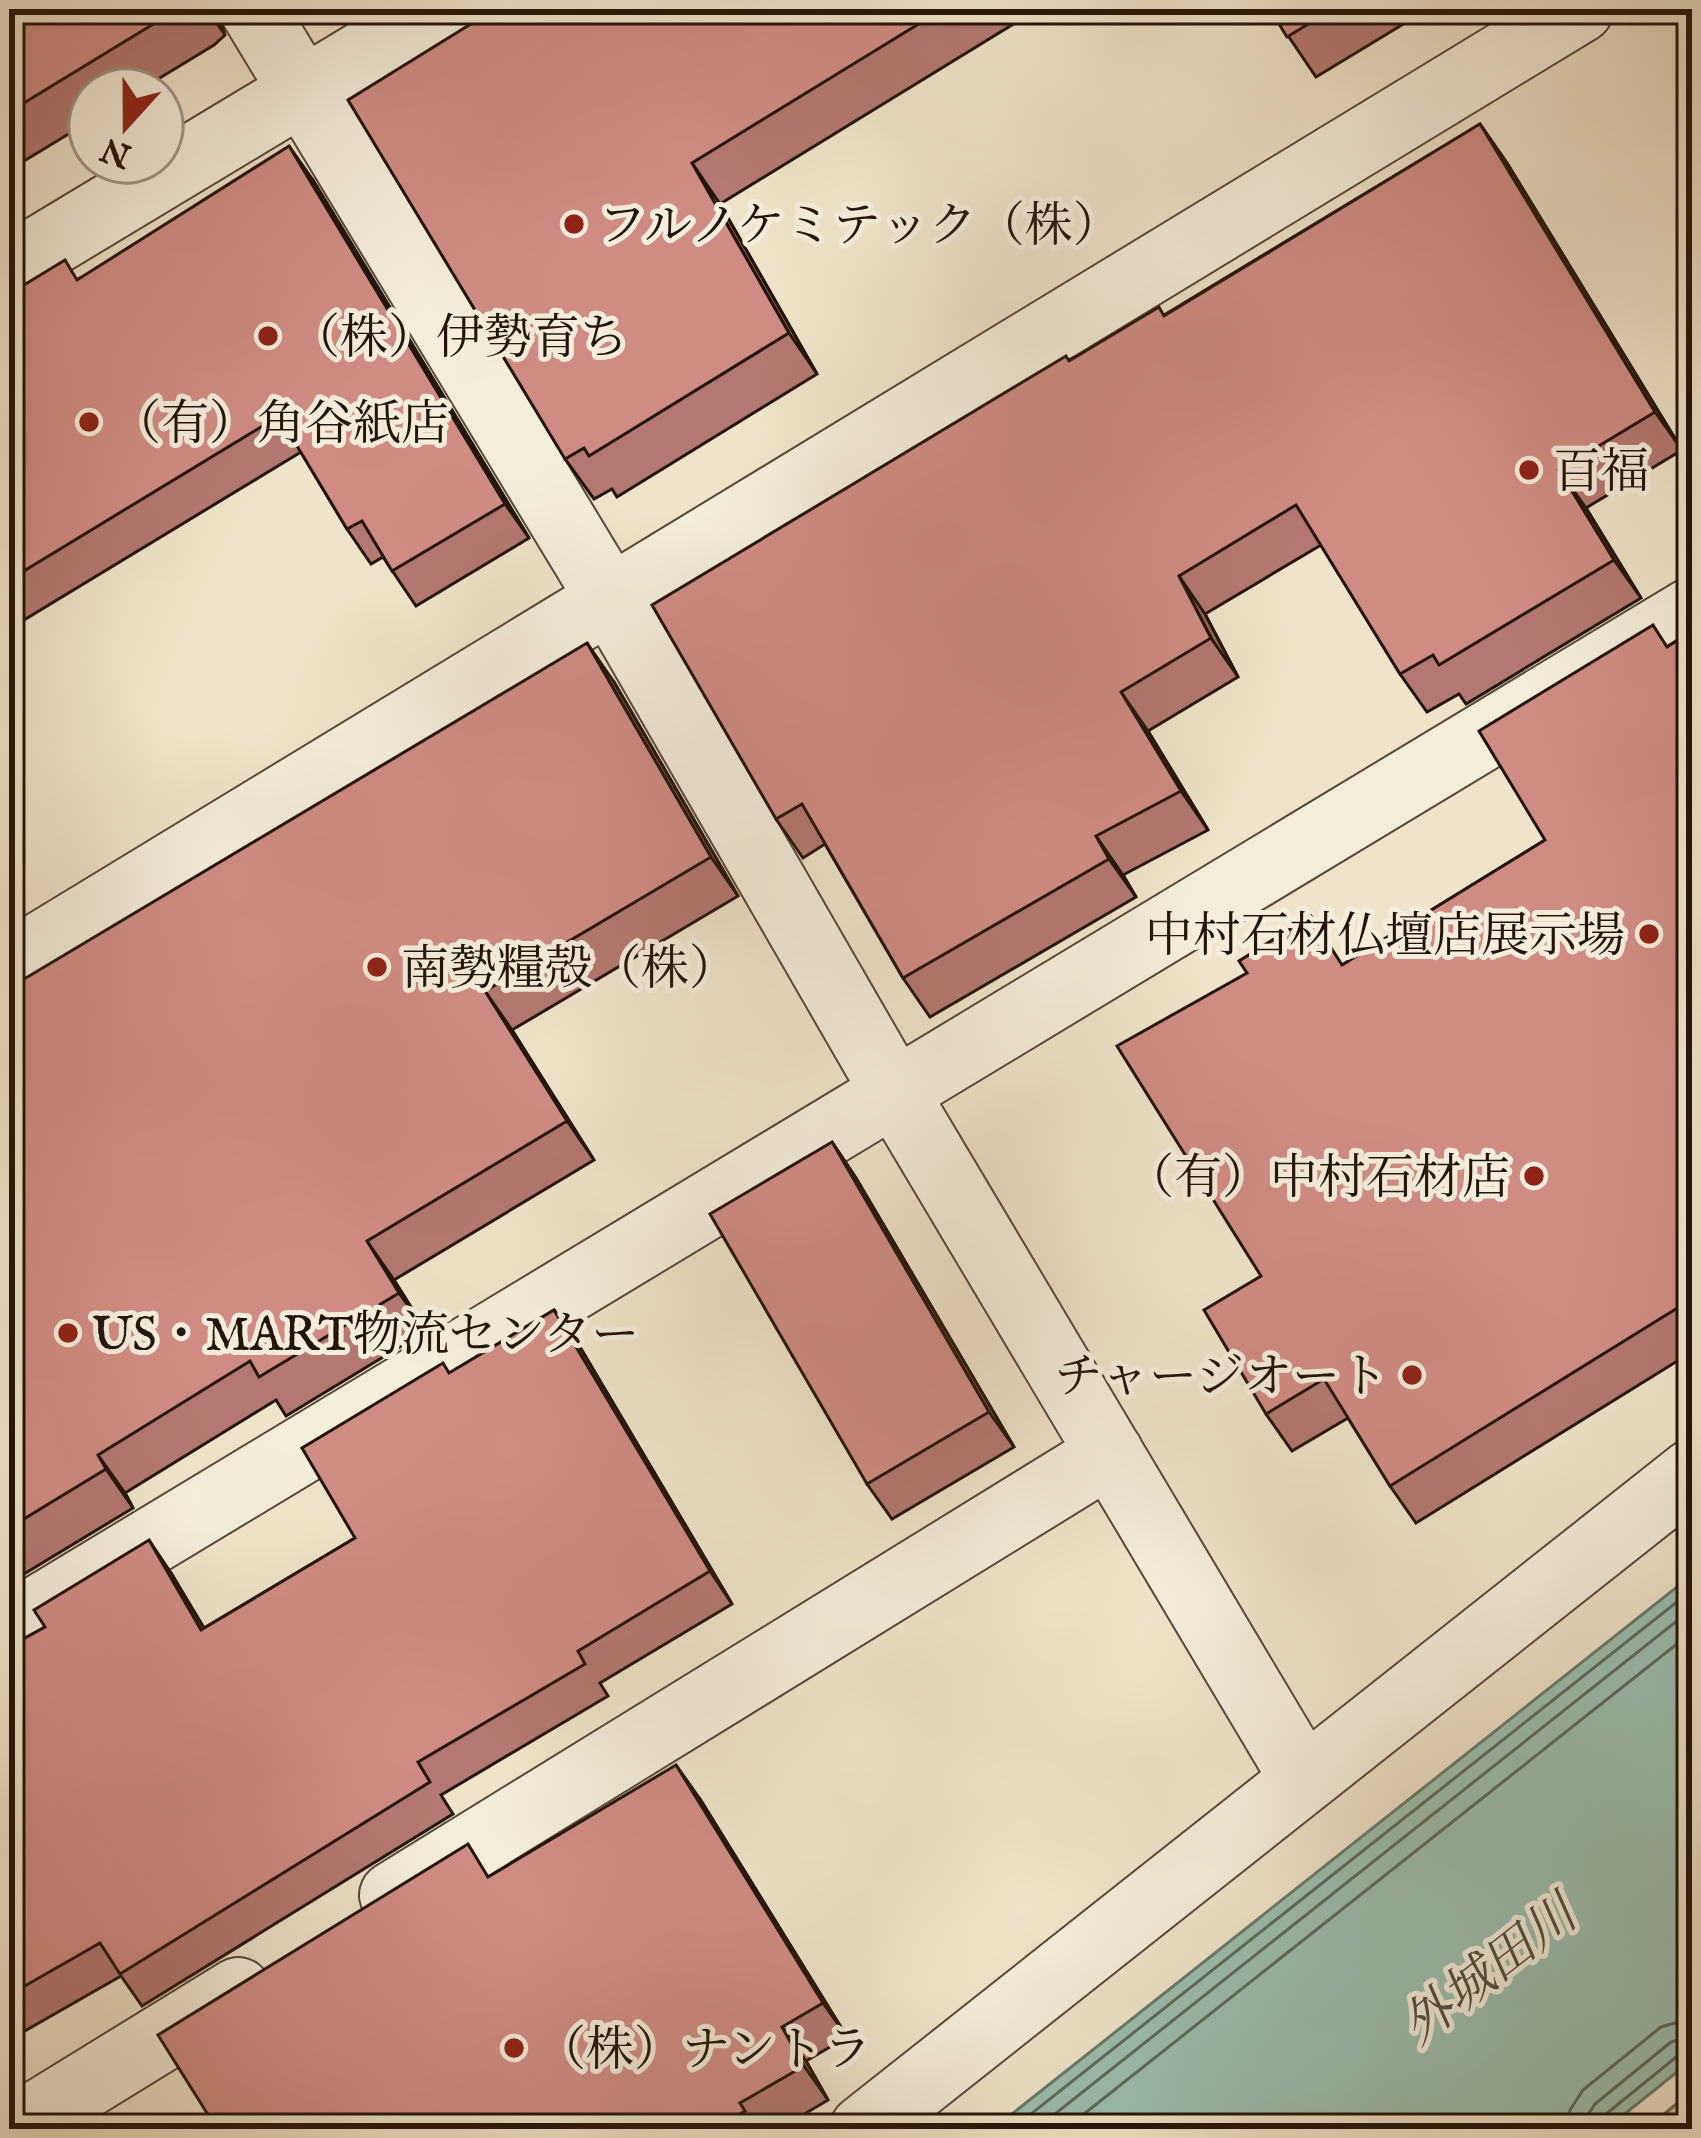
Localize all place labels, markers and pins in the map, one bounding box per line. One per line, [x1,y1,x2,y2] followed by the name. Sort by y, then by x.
[598,198,1121,258] place label: フルノケミテック（株）
[561,211,587,237] marker: フルノケミテック（株）
[292,310,628,370] place label: （株）伊勢育ち
[255,323,281,349] marker: （株）伊勢育ち
[113,396,449,456] place label: （有）角谷紙店
[76,409,102,435] marker: （有）角谷紙店
[1553,444,1649,504] place label: 百福
[1516,457,1542,483] marker: 百福
[1145,908,1625,968] place label: 中村石材仏壇店展示場
[1636,921,1662,947] marker: 中村石材仏壇店展示場
[401,941,737,1001] place label: 南勢糧殻（株）
[364,954,390,980] marker: 南勢糧殻（株）
[1126,1150,1510,1210] place label: （有）中村石材店
[1521,1163,1547,1189] marker: （有）中村石材店
[92,1307,639,1367] place label: US・MART物流センター
[55,1320,81,1346] marker: US・MART物流センター
[1054,1349,1388,1409] place label: チャージオート
[1399,1362,1425,1388] marker: チャージオート
[538,2022,872,2082] place label: （株）ナントラ
[501,2035,527,2061] marker: （株）ナントラ

